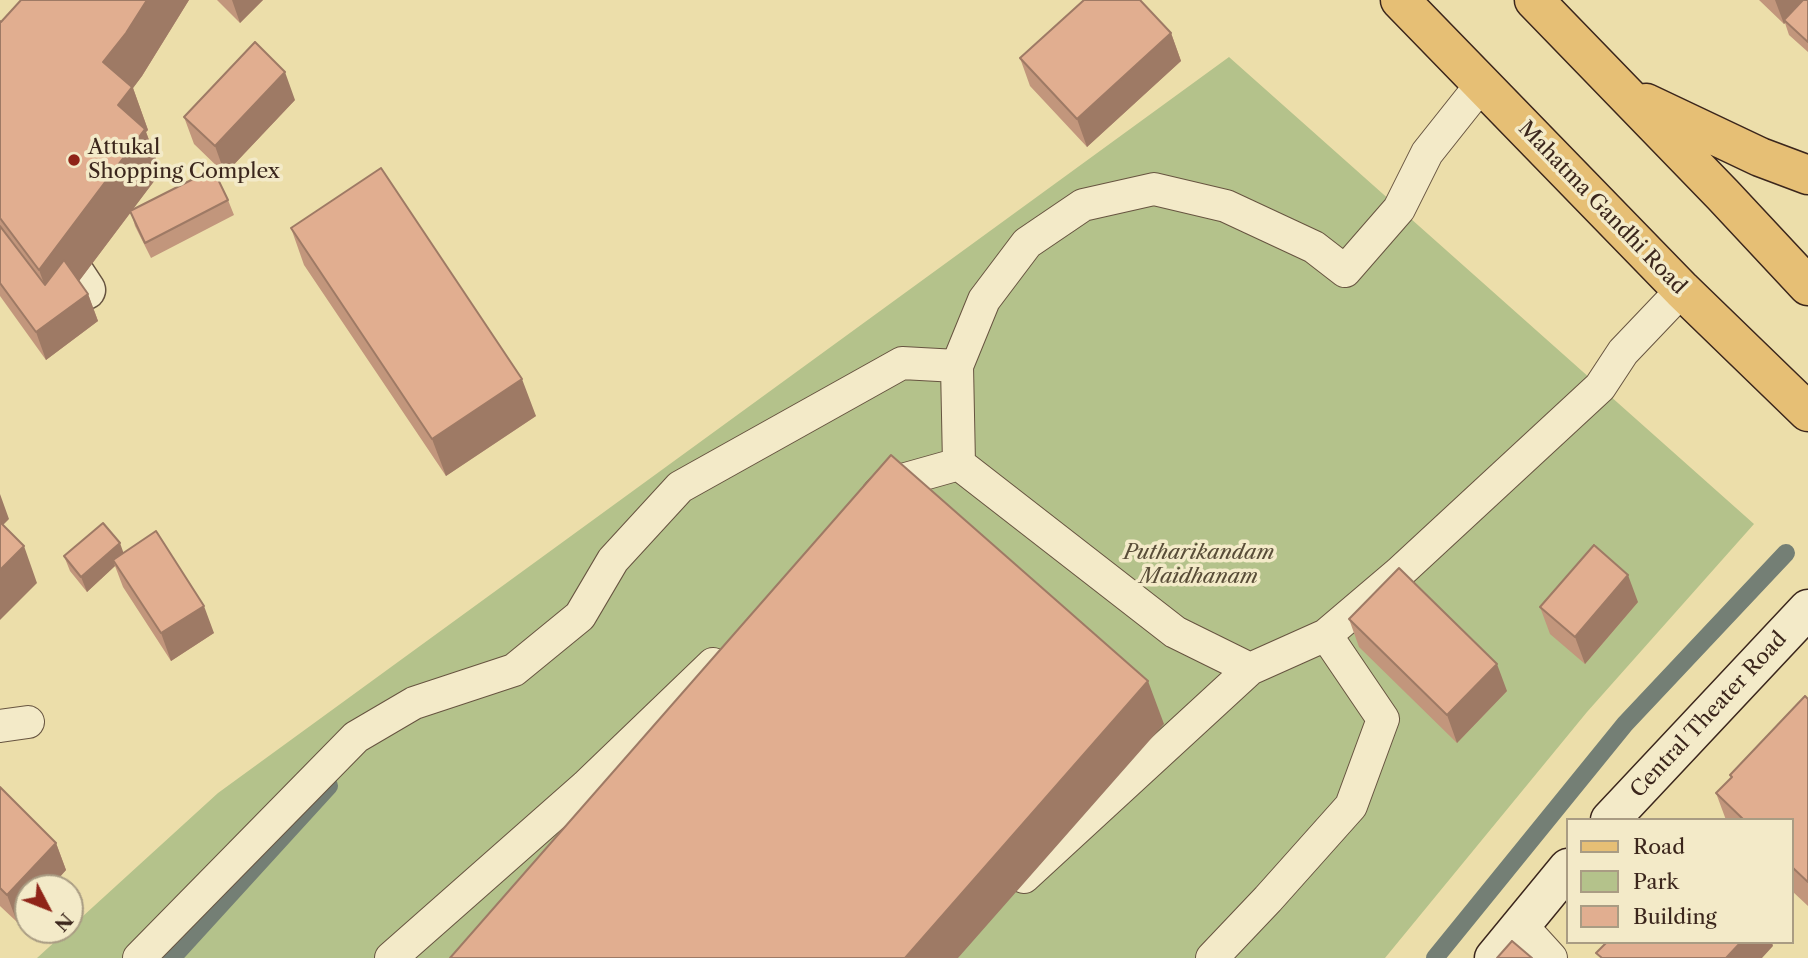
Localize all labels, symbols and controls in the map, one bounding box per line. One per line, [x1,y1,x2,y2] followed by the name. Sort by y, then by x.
[1513,116,1691,300] street label: Mahatma Gandhi Road
[88,135,280,185] place label: Attukal Shopping Complex
[66,152,82,168] marker: Attukal Shopping Complex
[1124,540,1274,590] park label: Putharikandam Maidhanam
[1626,627,1792,803] street label: Central Theater Road
[1566,818,1794,944] legend
[1633,834,1685,859] text: Road
[1633,869,1679,894] text: Park
[14,874,84,944] north arrow
[1633,904,1717,929] text: Building
[49,908,78,936] text: N

